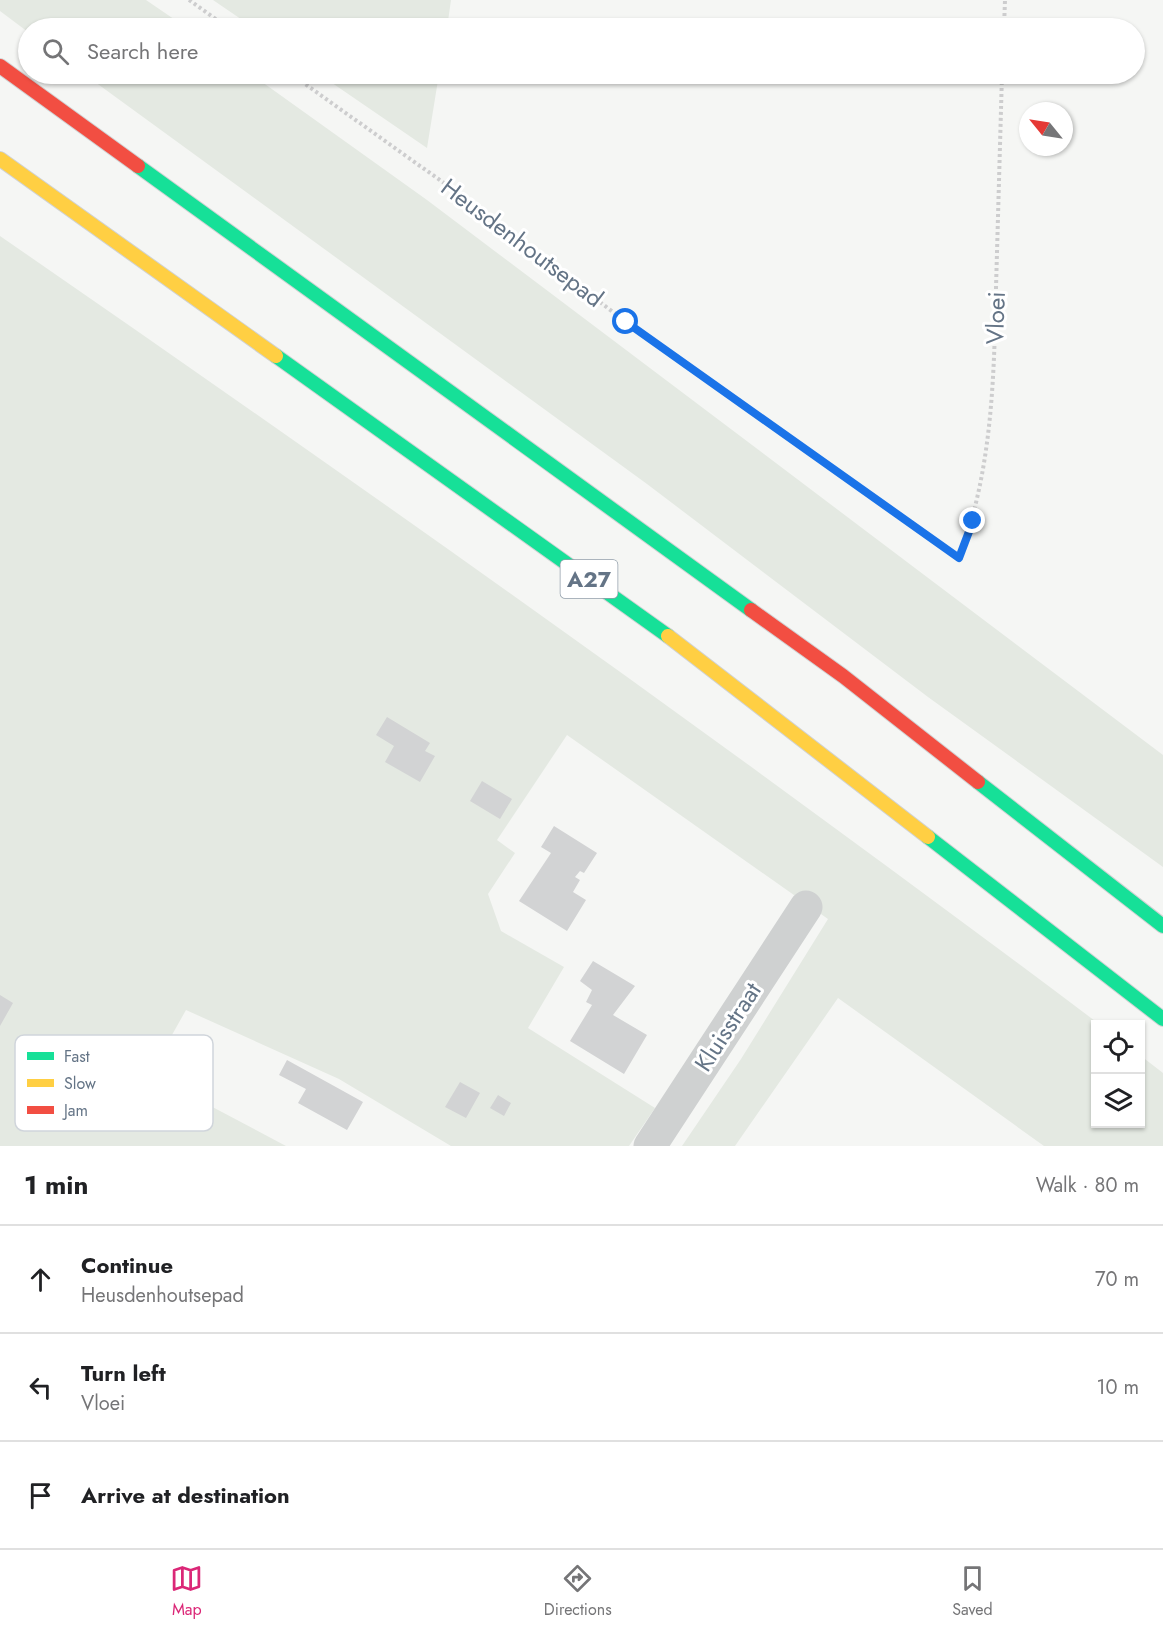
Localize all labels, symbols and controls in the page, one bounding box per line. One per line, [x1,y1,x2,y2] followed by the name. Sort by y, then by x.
[18,18,1145,84] search box
[39,35,72,68] icon: search
[87,35,198,67] text: Search here
[1019,102,1073,156] north arrow
[434,170,611,315] street label: Heusdenhoutsepad
[977,291,1014,345] street label: Vloei
[612,308,638,334] route start
[959,507,985,533] route end
[560,560,618,598] road number: A27
[686,975,770,1078] street label: Kluisstraat
[1091,1020,1145,1128] map controls
[1091,1020,1145,1074] button: locate
[15,1035,213,1131] legend
[64,1045,90,1068] text: Fast
[64,1072,96,1095] text: Slow
[1091,1074,1145,1128] button: layers
[62,1099,88,1122] text: Jam
[24,1166,88,1204] text: 1 min
[1036,1171,1139,1200] text: Walk · 80 m
[81,1249,173,1281] text: Continue
[24,1263,57,1296] icon: ahead
[1095,1265,1139,1294] text: 70 m
[81,1281,244,1310] text: Heusdenhoutsepad
[81,1357,166,1389] text: Turn left
[24,1371,57,1404] icon: left
[1096,1373,1139,1402] text: 10 m
[81,1389,125,1418] text: Vloei
[24,1479,57,1512] icon: arrive
[81,1479,290,1511] text: Arrive at destination
[170,1562,203,1621] tab: Map
[544,1562,612,1621] tab: Directions
[952,1562,993,1621] tab: Saved

